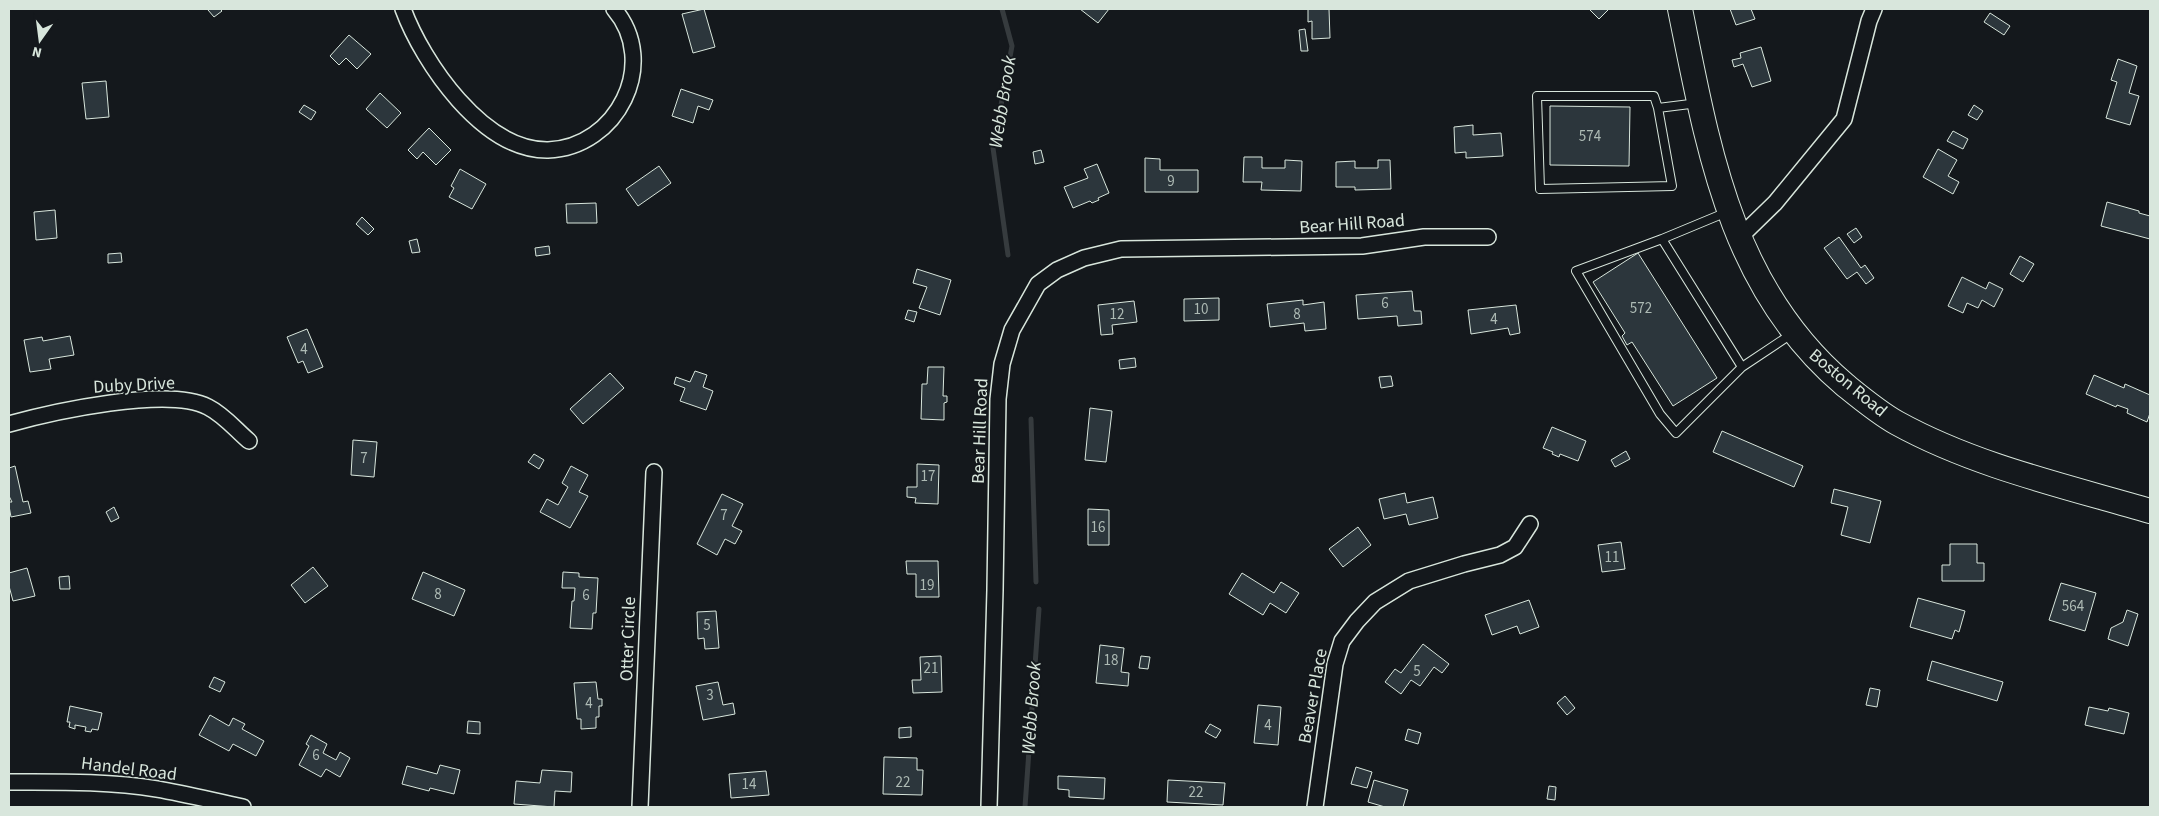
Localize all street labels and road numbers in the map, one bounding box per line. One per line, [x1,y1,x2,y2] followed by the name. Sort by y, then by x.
[1298,208,1406,240] street label: Bear Hill Road
[1804,343,1892,423] street label: Boston Road
[93,370,176,400] street label: Duby Drive
[966,378,994,484] street label: Bear Hill Road
[614,596,642,682] street label: Otter Circle
[1292,646,1334,745] street label: Beaver Place
[80,751,178,787] street label: Handel Road

